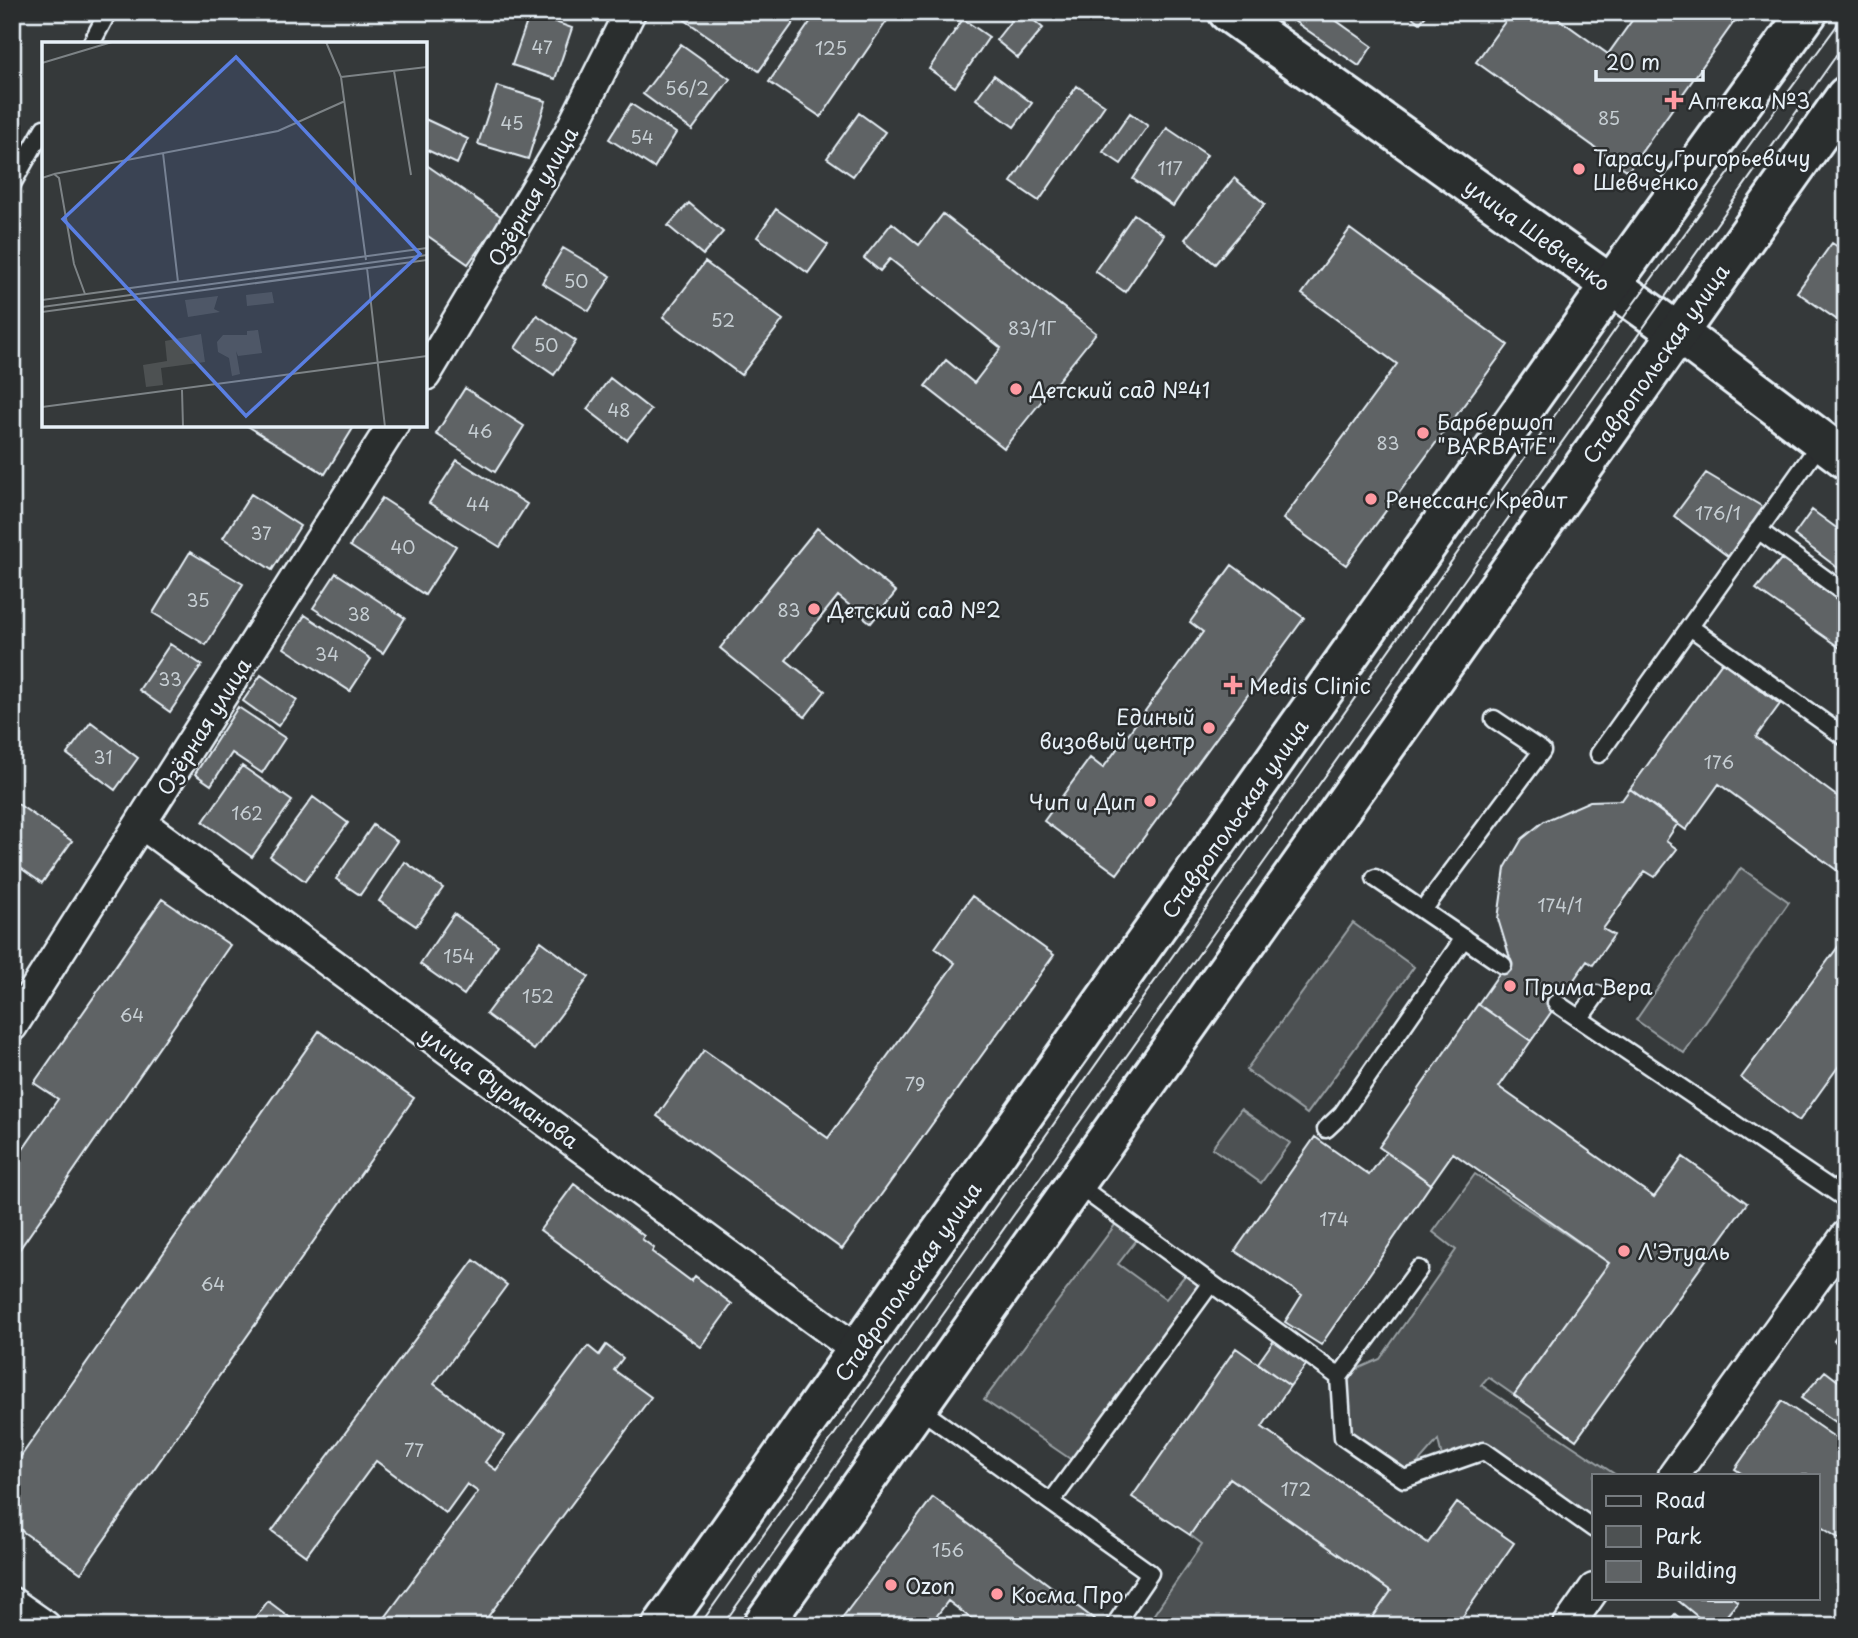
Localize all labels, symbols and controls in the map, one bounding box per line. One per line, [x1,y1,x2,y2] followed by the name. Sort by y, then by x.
[531,33,553,60] house number: 47
[815,34,847,61] house number: 125
[1596,38,1702,82] scale bar
[42,42,427,427] inset map
[1606,45,1660,77] text: 20 m
[665,74,709,101] house number: 56/2
[1688,84,1810,116] place label: Аптека №3
[1666,92,1682,108] marker: Аптека №3
[1598,104,1620,131] house number: 85
[501,109,524,136] house number: 45
[479,119,585,272] street label: Озёрная улица
[630,123,654,150] house number: 54
[1593,141,1811,197] place label: Тарасу Григорьевичу Шевченко
[1157,154,1183,181] house number: 117
[1571,161,1587,177] marker: Тарасу Григорьевичу Шевченко
[1458,170,1618,298] street label: улица Шевченко
[1574,256,1737,469] street label: Ставропольская улица
[564,267,588,294] house number: 50
[711,306,735,333] house number: 52
[1008,314,1056,341] house number: 83/1Г
[534,331,558,358] house number: 50
[1029,373,1210,405] place label: Детский сад №41
[1008,381,1024,397] marker: Детский сад №41
[607,396,631,423] house number: 48
[1437,405,1556,461] place label: Барбершоп "BARBATE"
[468,417,492,444] house number: 46
[1415,425,1431,441] marker: Барбершоп "BARBATE"
[1377,429,1399,456] house number: 83
[1385,483,1567,515] place label: Ренессанс Кредит
[466,490,490,517] house number: 44
[1363,491,1379,507] marker: Ренессанс Кредит
[1695,499,1741,526] house number: 176/1
[250,519,272,546] house number: 37
[390,533,416,560] house number: 40
[186,586,210,613] house number: 35
[827,593,1001,625] place label: Детский сад №2
[778,596,800,623] house number: 83
[347,600,371,627] house number: 38
[806,601,822,617] marker: Детский сад №2
[315,640,339,667] house number: 34
[148,650,259,801] street label: Озёрная улица
[158,665,182,692] house number: 33
[1249,669,1371,701] place label: Medis Clinic
[1223,675,1243,695] marker: Medis Clinic
[1039,700,1195,756] place label: Единый визовый центр
[1153,711,1316,924] street label: Ставропольская улица
[1201,720,1217,736] marker: Единый визовый центр
[94,743,112,770] house number: 31
[1704,748,1734,775] house number: 176
[1029,785,1136,817] place label: Чип и Дип
[1142,793,1158,809] marker: Чип и Дип
[231,799,263,826] house number: 162
[1537,891,1583,918] house number: 174/1
[443,942,475,969] house number: 154
[1524,970,1653,1002] place label: Прима Вера
[1502,978,1518,994] marker: Прима Вера
[522,982,554,1009] house number: 152
[120,1001,144,1028] house number: 64
[414,1018,586,1156] street label: улица Фурманова
[905,1070,925,1097] house number: 79
[826,1174,989,1387] street label: Ставропольская улица
[1319,1205,1349,1232] house number: 174
[1638,1235,1730,1267] place label: Л'Этуаль
[1616,1243,1632,1259] marker: Л'Этуаль
[201,1270,225,1297] house number: 64
[404,1436,424,1463] house number: 77
[1592,1474,1820,1600] legend
[1281,1475,1311,1502] house number: 172
[1655,1483,1706,1515] text: Road
[1655,1519,1702,1551] text: Park
[932,1536,964,1563] house number: 156
[1655,1553,1737,1585] text: Building
[905,1569,955,1601] place label: Ozon
[883,1577,899,1593] marker: Ozon
[1011,1578,1124,1610] place label: Косма Про
[989,1586,1005,1602] marker: Косма Про

